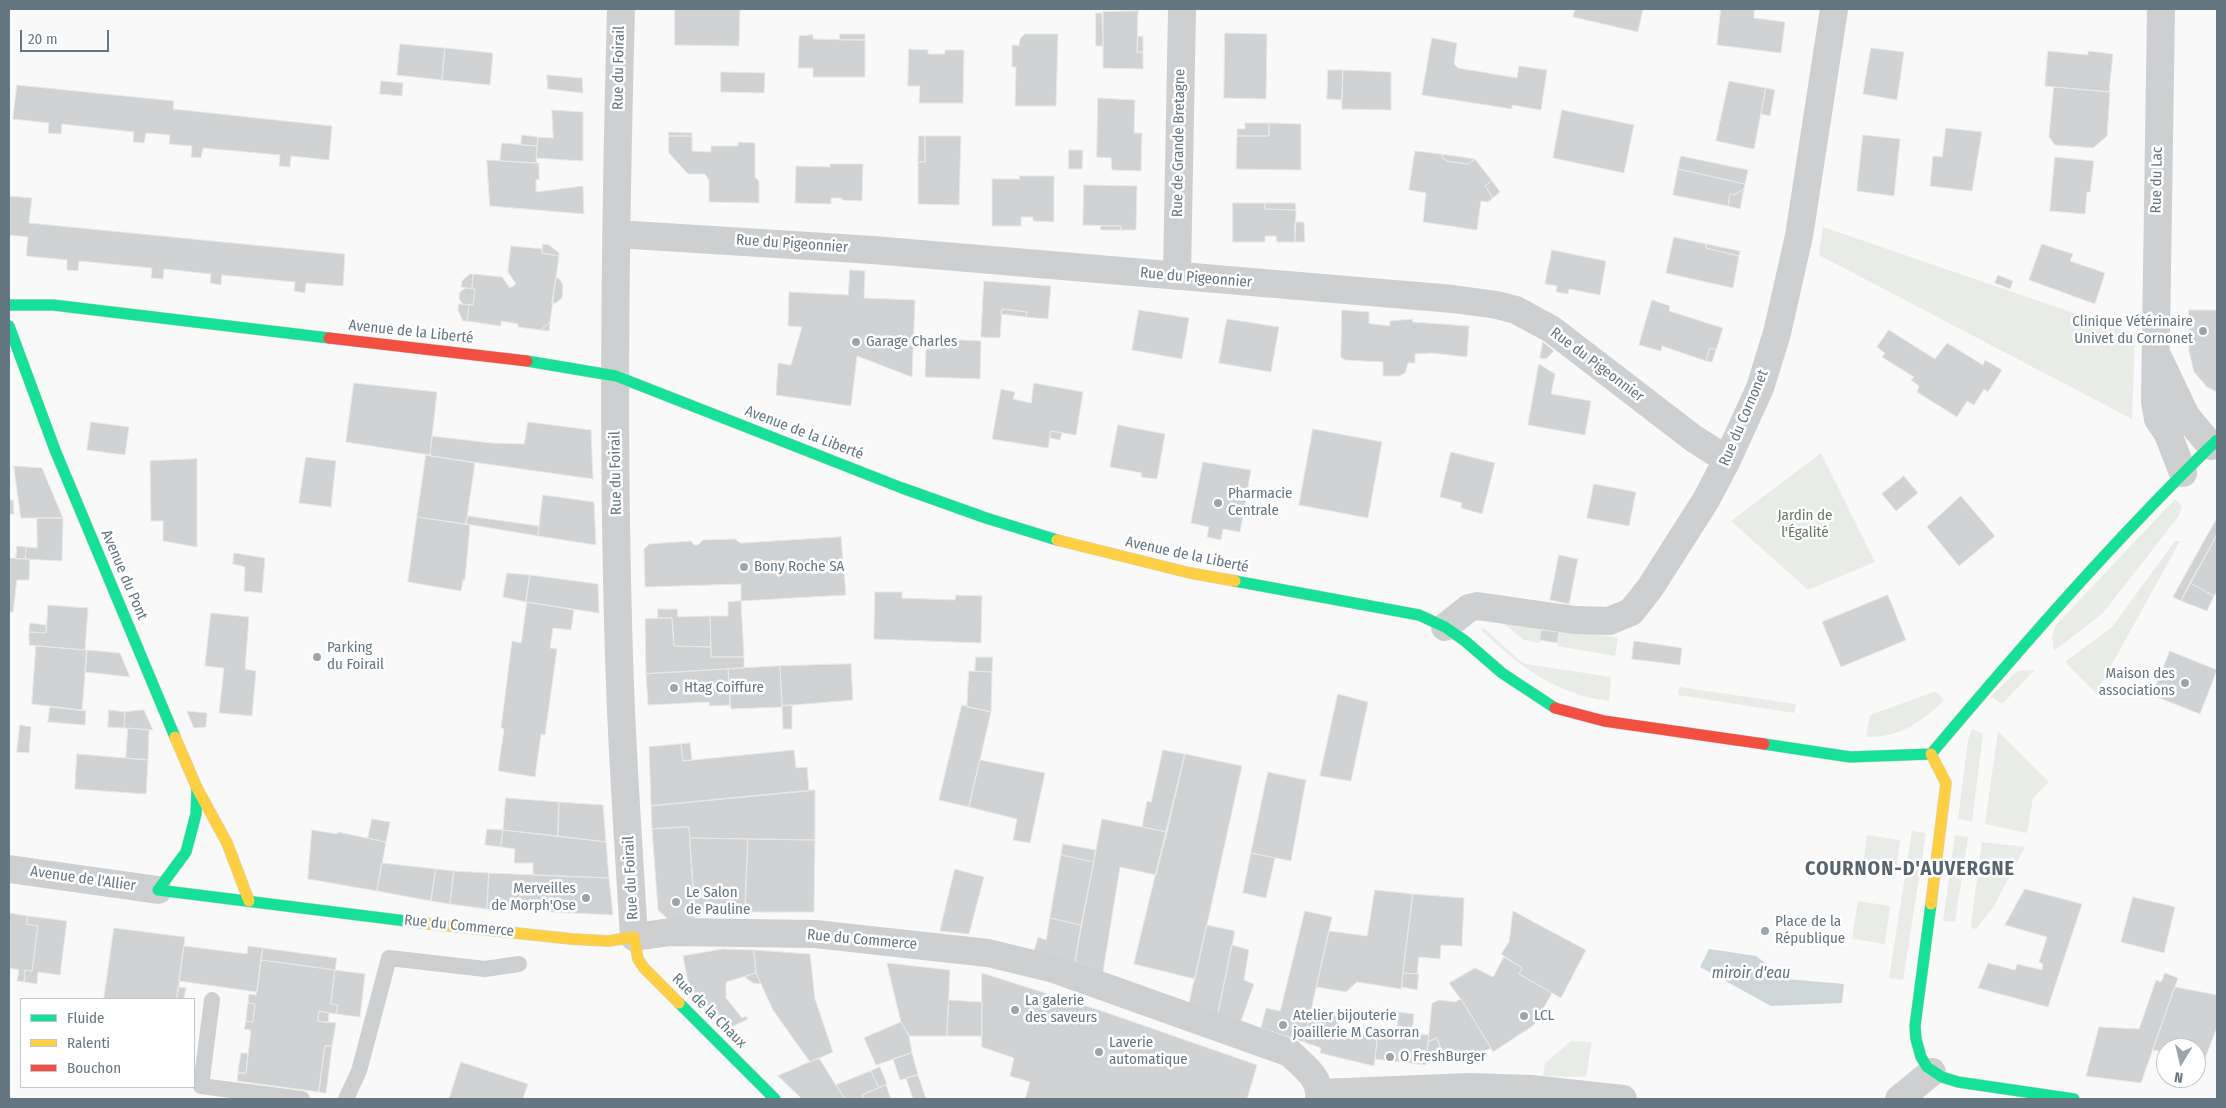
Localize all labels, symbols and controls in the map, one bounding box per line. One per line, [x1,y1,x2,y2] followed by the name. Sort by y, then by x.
[22,20,111,52] scale bar
[609,26,629,110] street label: Rue du Foirail
[28,30,58,48] text: 20 m
[1169,69,1189,217] street label: Rue de Grande Bretagne
[2147,147,2167,213] street label: Rue du Lac
[735,231,849,257] street label: Rue du Pigeonnier
[1139,264,1253,292] street label: Rue du Pigeonnier
[2072,313,2193,348] place label: Clinique Vétérinaire Univet du Cornonet
[348,316,474,348] street label: Avenue de la Liberté
[1547,324,1647,406] street label: Rue du Pigeonnier
[2197,325,2209,337] marker: Clinique Vétérinaire Univet du Cornonet
[866,333,957,351] place label: Garage Charles
[850,336,862,348] marker: Garage Charles
[1716,367,1772,469] street label: Rue du Cornonet
[742,402,866,464] street label: Avenue de la Liberté
[606,431,626,515] street label: Rue du Foirail
[1228,485,1293,520] place label: Pharmacie Centrale
[1212,497,1224,509] marker: Pharmacie Centrale
[1778,507,1832,542] park label: Jardin de l'Égalité
[97,527,151,623] street label: Avenue du Pont
[1124,533,1250,577] street label: Avenue de la Liberté
[754,558,844,576] place label: Bony Roche SA
[738,561,750,573] marker: Bony Roche SA
[327,639,384,674] place label: Parking du Foirail
[311,651,323,663] marker: Parking du Foirail
[2099,665,2175,700] place label: Maison des associations
[2179,677,2191,689] marker: Maison des associations
[684,679,764,697] place label: Htag Coiffure
[668,682,680,694] marker: Htag Coiffure
[620,836,642,920] street label: Rue du Foirail
[1803,857,2017,881] district label: COURNON-D'AUVERGNE
[29,863,137,895] street label: Avenue de l'Allier
[491,880,576,915] place label: Merveilles de Morph'Ose
[686,884,750,919] place label: Le Salon de Pauline
[580,892,592,904] marker: Merveilles de Morph'Ose
[670,896,682,908] marker: Le Salon de Pauline
[403,911,515,941] street label: Rue du Commerce
[1775,913,1845,948] place label: Place de la République
[1759,925,1771,937] marker: Place de la République
[806,926,918,954] street label: Rue du Commerce
[1712,964,1790,984] water label: miroir d'eau
[668,970,750,1052] street label: Rue de la Chaux
[1025,992,1097,1027] place label: La galerie des saveurs
[20,998,195,1088] legend
[1009,1004,1021,1016] marker: La galerie des saveurs
[1293,1007,1419,1042] place label: Atelier bijouterie joaillerie M Casorran
[1534,1007,1554,1025] place label: LCL
[67,1009,104,1027] text: Fluide
[1518,1010,1530,1022] marker: LCL
[1277,1019,1289,1031] marker: Atelier bijouterie joaillerie M Casorran
[67,1034,110,1052] text: Ralenti
[1109,1034,1188,1069] place label: Laverie automatique
[2156,1038,2206,1088] north arrow
[1093,1046,1105,1058] marker: Laverie automatique
[1400,1048,1486,1066] place label: O FreshBurger
[1384,1051,1396,1063] marker: O FreshBurger
[67,1059,121,1077] text: Bouchon
[2173,1068,2184,1086] text: N

